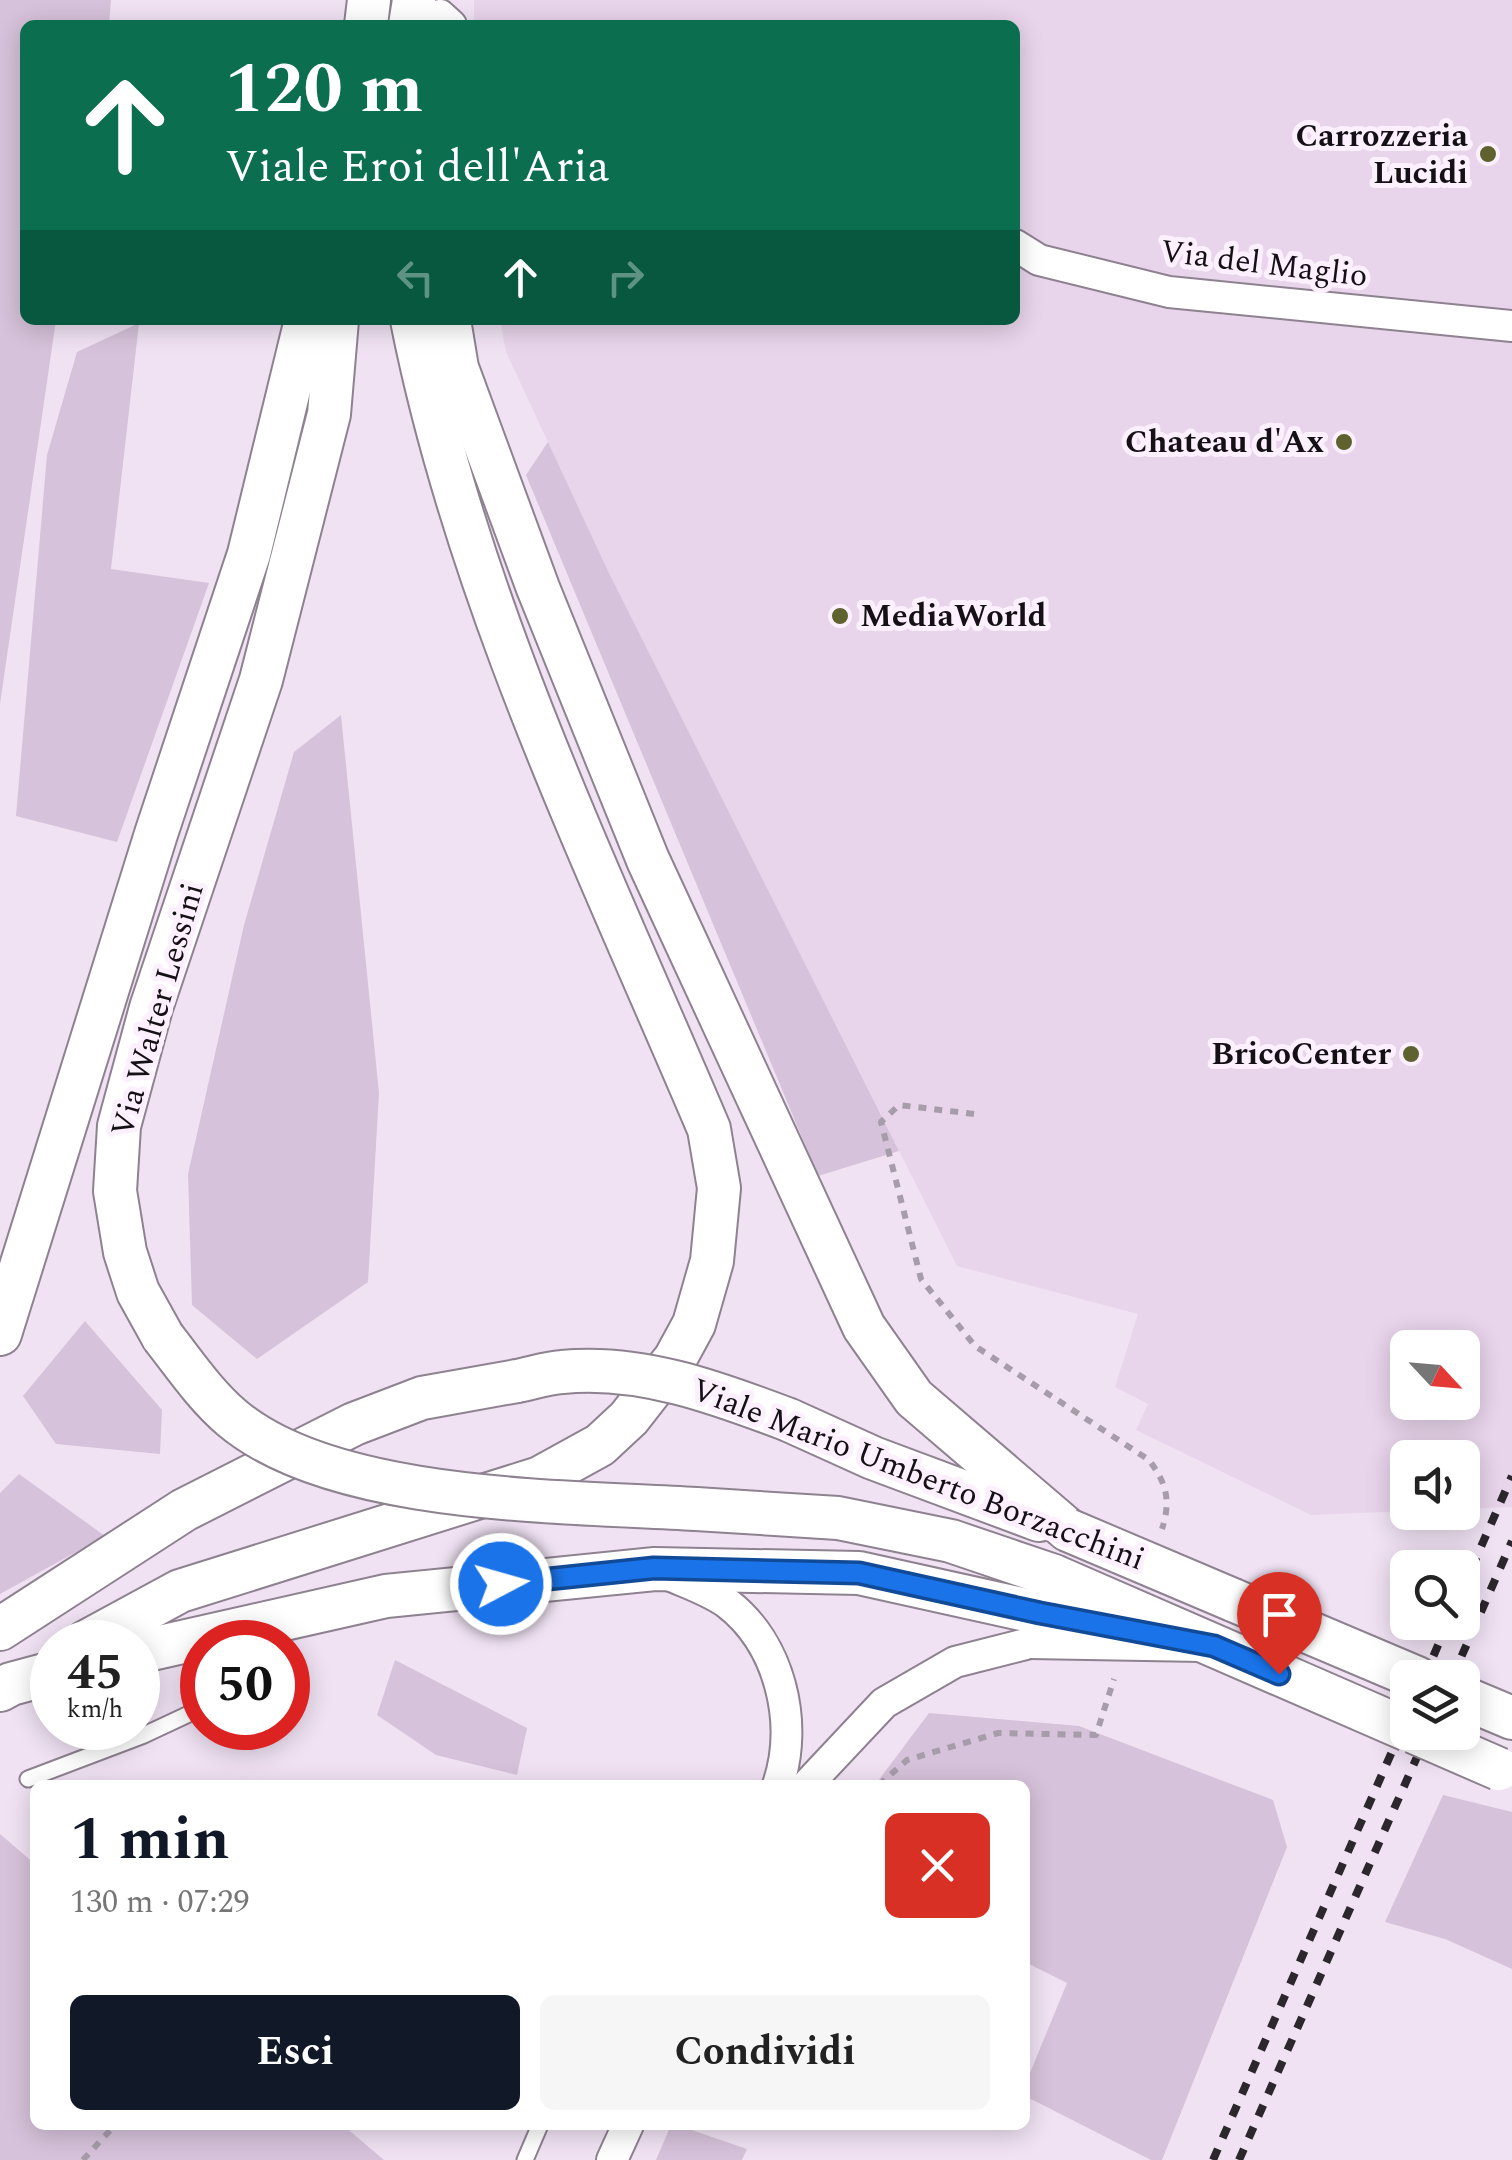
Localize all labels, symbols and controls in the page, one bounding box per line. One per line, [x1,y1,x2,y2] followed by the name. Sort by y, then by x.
[225,37,423,143] text: 120 m
[60,60,190,190] icon: ahead
[1296,112,1469,198] place label: Carrozzeria Lucidi
[225,133,610,202] text: Viale Eroi dell'Aria
[1477,143,1499,165] marker: Carrozzeria Lucidi
[1158,227,1370,301] street label: Via del Maglio
[388,250,443,305] icon: left
[493,250,548,305] icon: ahead
[598,250,653,305] icon: right
[1125,418,1324,467] place label: Chateau d'Ax
[1333,431,1355,453] marker: Chateau d'Ax
[860,592,1046,641] place label: MediaWorld
[829,605,851,627] marker: MediaWorld
[98,877,218,1143] street label: Via Walter Lessini
[1211,1030,1391,1079] place label: BricoCenter
[1400,1043,1422,1065] marker: BricoCenter
[1390,1330,1480,1420] north arrow
[1390,1330,1480,1750] map controls
[684,1366,1152,1584] street label: Viale Mario Umberto Borzacchini
[1390,1440,1480,1530] button: sound
[449,1532,553,1636] position arrow
[1390,1550,1480,1640] button: search
[1237,1572,1322,1675] pin
[1252,1587,1307,1642] icon: arrive
[180,1620,310,1750] speed limit sign: 50
[67,1635,123,1711] text: 45
[1390,1660,1480,1750] button: layers
[67,1691,123,1729] text: km/h
[70,1794,230,1886] text: 1 min
[885,1813,990,1918] button: close
[70,1878,250,1927] text: 130 m · 07:29
[70,1995,520,2110] button: Esci
[540,1995,990,2110] button: Condividi

